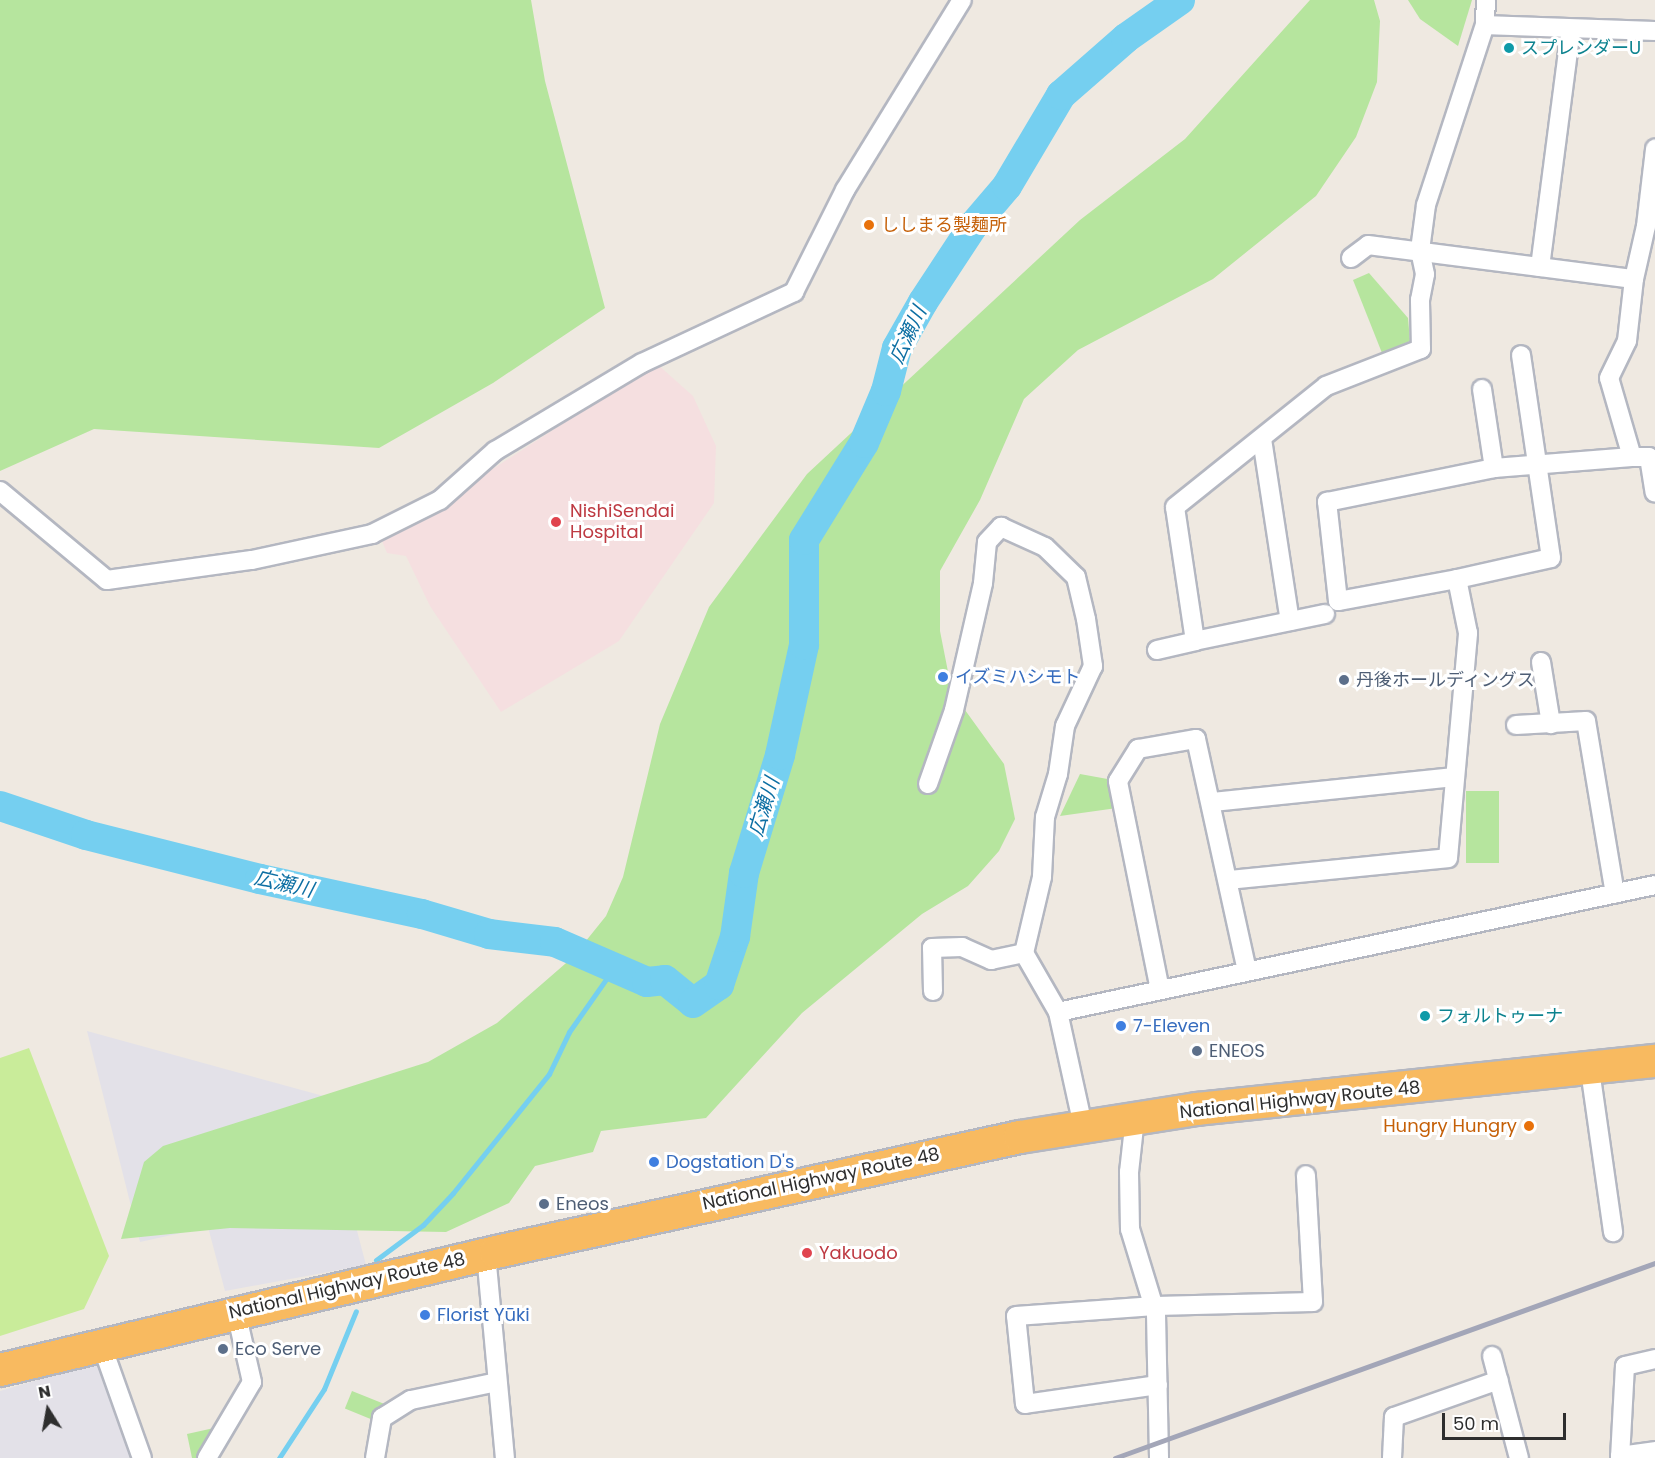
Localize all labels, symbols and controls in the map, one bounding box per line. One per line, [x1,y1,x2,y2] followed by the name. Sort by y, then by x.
[1521,37,1641,59] place label: スプレンダーU
[1502,41,1516,55] marker: スプレンダーU
[881,214,1007,236] place label: ししまる製麺所
[862,218,876,232] marker: ししまる製麺所
[884,303,932,367] water label: 広瀬川
[570,501,674,544] place label: NishiSendai Hospital
[547,513,565,531] marker: NishiSendai Hospital
[955,666,1081,688] place label: イズミハシモト
[1356,669,1536,691] place label: 丹後ホールディングス
[936,670,950,684] marker: イズミハシモト
[1337,673,1351,687] marker: 丹後ホールディングス
[744,775,784,839] water label: 広瀬川
[252,866,316,902] water label: 広瀬川
[1437,1005,1563,1027] place label: フォルトゥーナ
[1418,1009,1432,1023] marker: フォルトゥーナ
[1133,1015,1210,1037] place label: 7-Eleven
[1114,1019,1128,1033] marker: 7-Eleven
[1209,1040,1265,1062] place label: ENEOS
[1190,1044,1204,1058] marker: ENEOS
[1179,1077,1421,1123] street label: National Highway Route 48
[1383,1115,1517,1137] place label: Hungry Hungry
[1522,1119,1536,1133] marker: Hungry Hungry
[700,1143,942,1215] street label: National Highway Route 48
[666,1151,794,1173] place label: Dogstation D's
[647,1155,661,1169] marker: Dogstation D's
[556,1193,609,1215] place label: Eneos
[537,1197,551,1211] marker: Eneos
[819,1242,898,1264] place label: Yakuodo
[800,1246,814,1260] marker: Yakuodo
[227,1248,467,1324] street label: National Highway Route 48
[437,1304,530,1326] place label: Florist Yūki
[418,1308,432,1322] marker: Florist Yūki
[235,1338,321,1360] place label: Eco Serve
[216,1342,230,1356] marker: Eco Serve
[36,1379,53,1404] text: N
[18,1380,78,1440] north arrow
[1445,1401,1570,1439] scale bar
[1453,1411,1499,1436] text: 50 m

